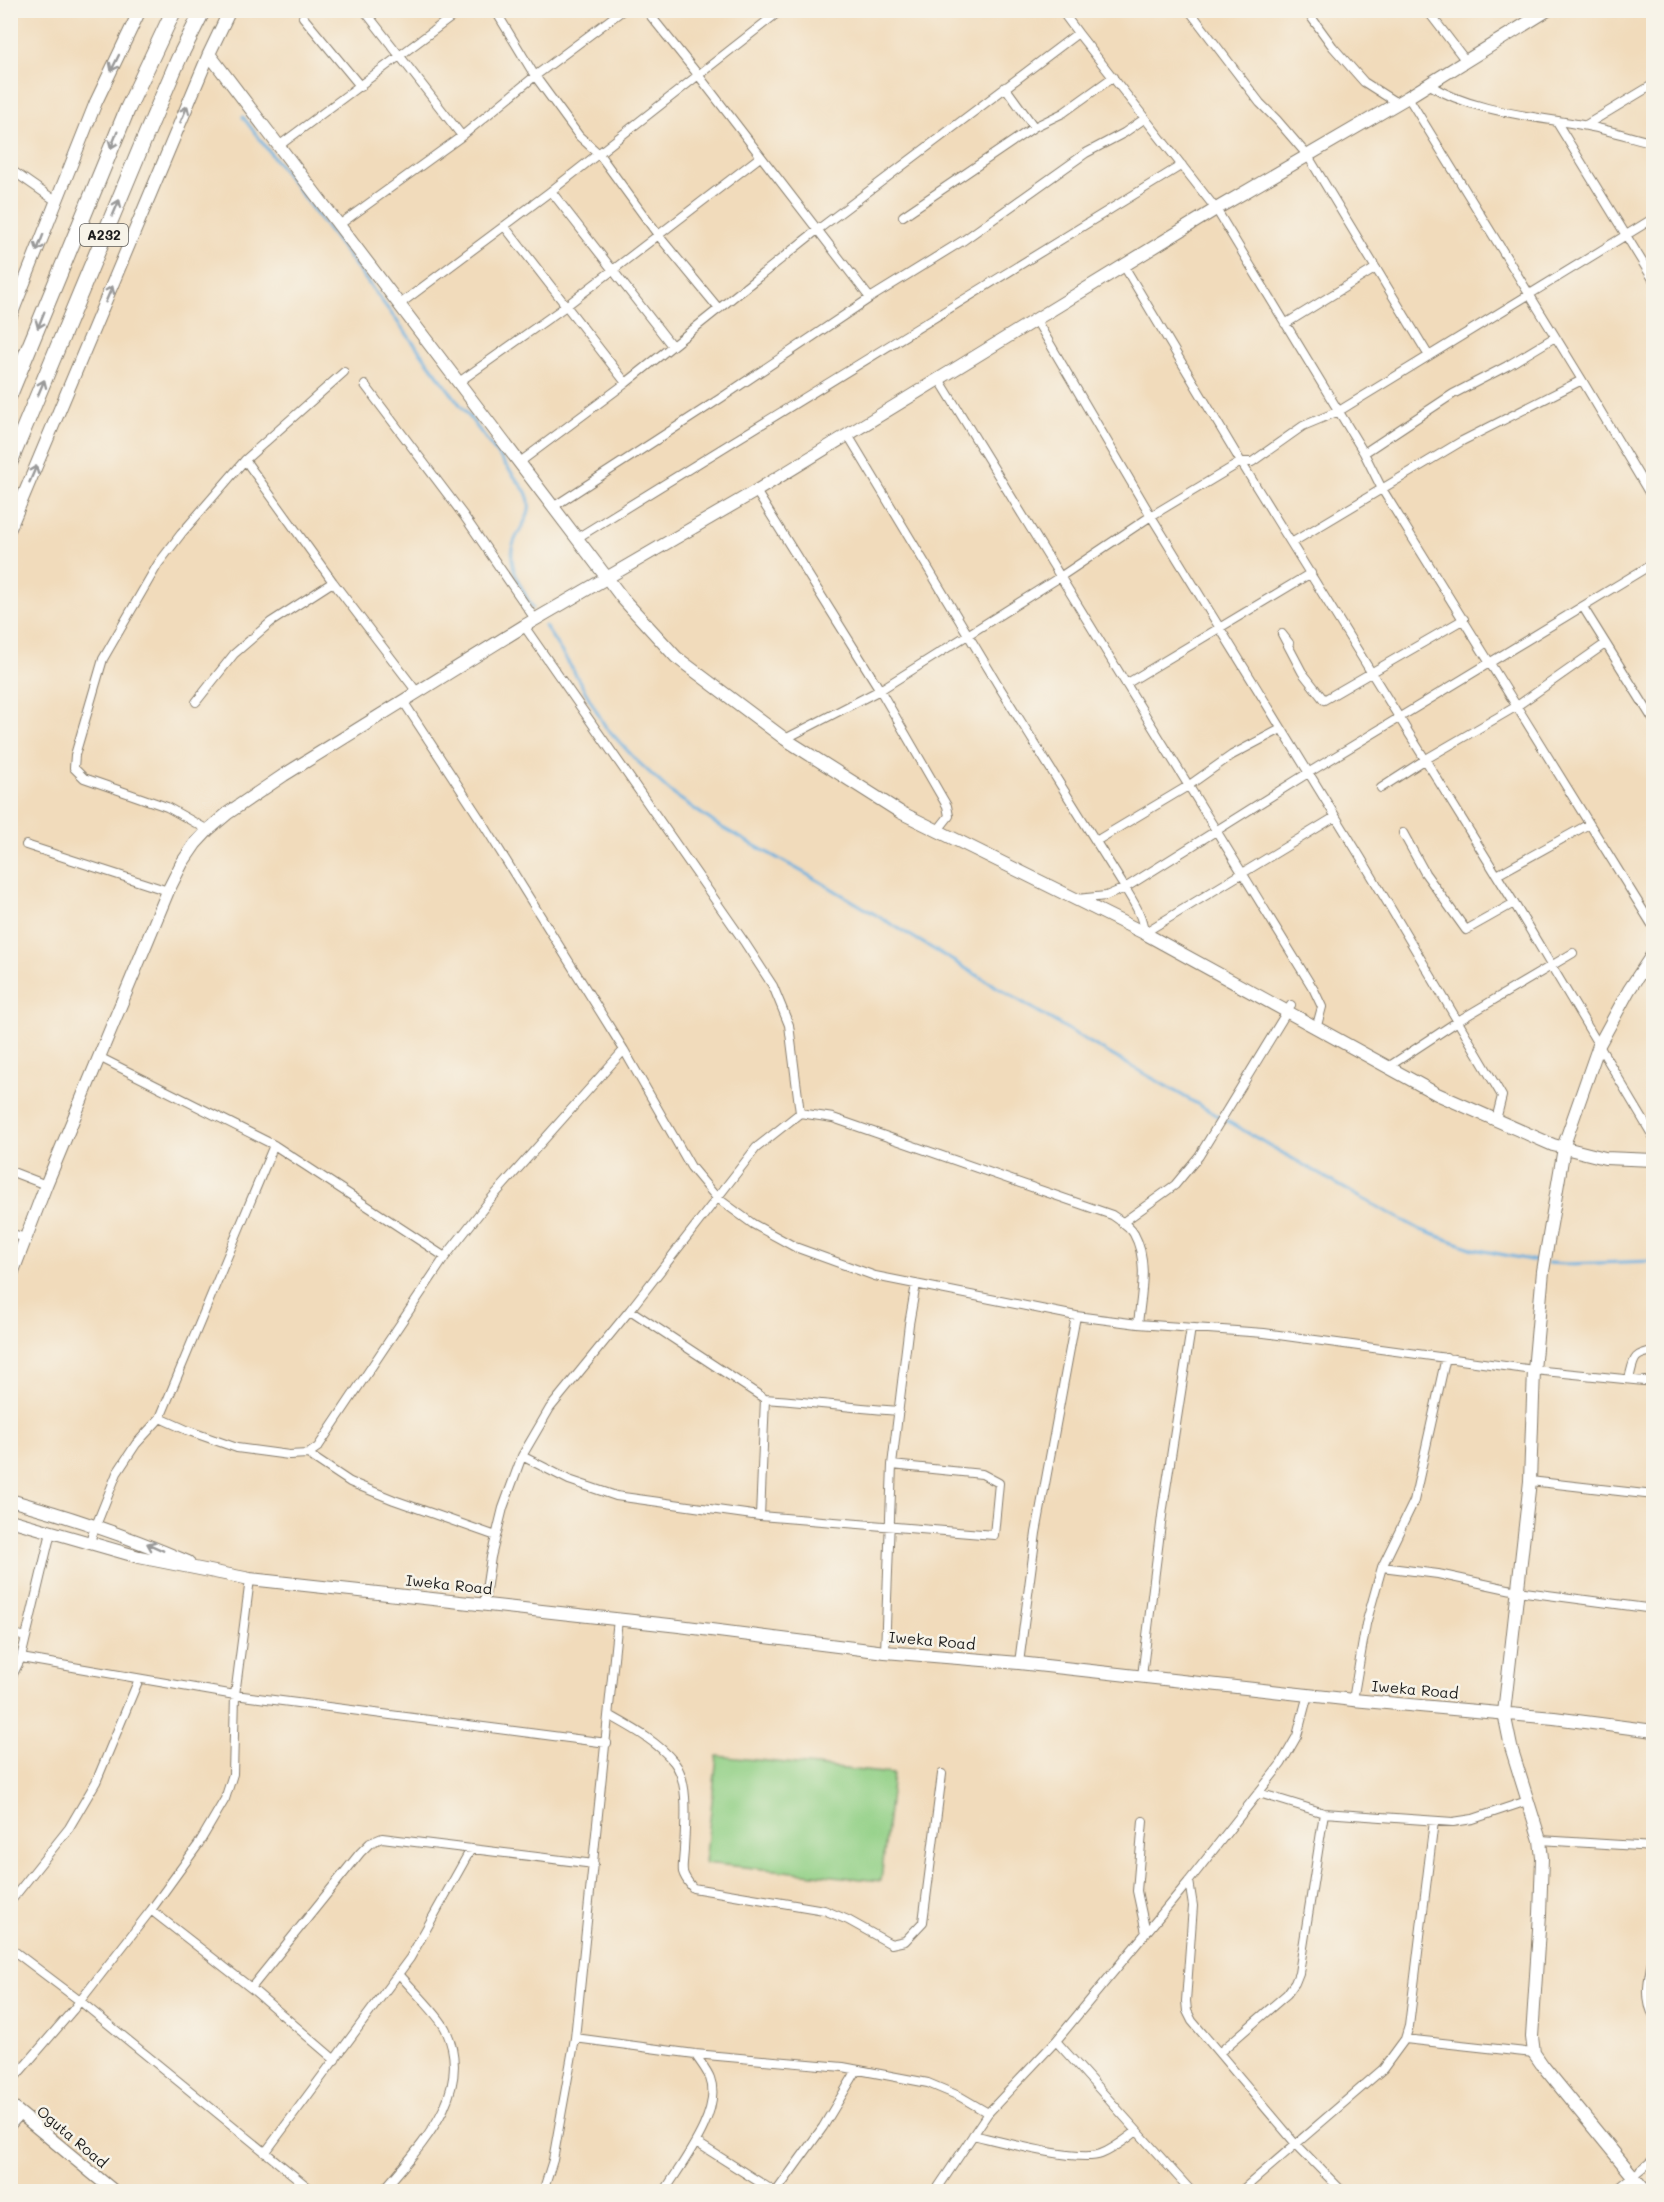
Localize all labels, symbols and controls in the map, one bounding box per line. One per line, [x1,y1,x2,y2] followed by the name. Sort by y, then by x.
[109,54,121,72] one-way arrow
[179,105,190,124] one-way arrow
[108,130,119,149] one-way arrow
[111,199,122,218] one-way arrow
[80,224,128,246] road number: A232
[34,233,45,252] one-way arrow
[104,285,115,304] one-way arrow
[35,311,46,329] one-way arrow
[36,379,47,398] one-way arrow
[28,465,39,483] one-way arrow
[146,1541,164,1553] one-way arrow
[405,1570,493,1598] street label: Iweka Road
[888,1626,976,1654] street label: Iweka Road
[1371,1675,1459,1703] street label: Iweka Road
[33,2101,112,2172] street label: Oguta Road

